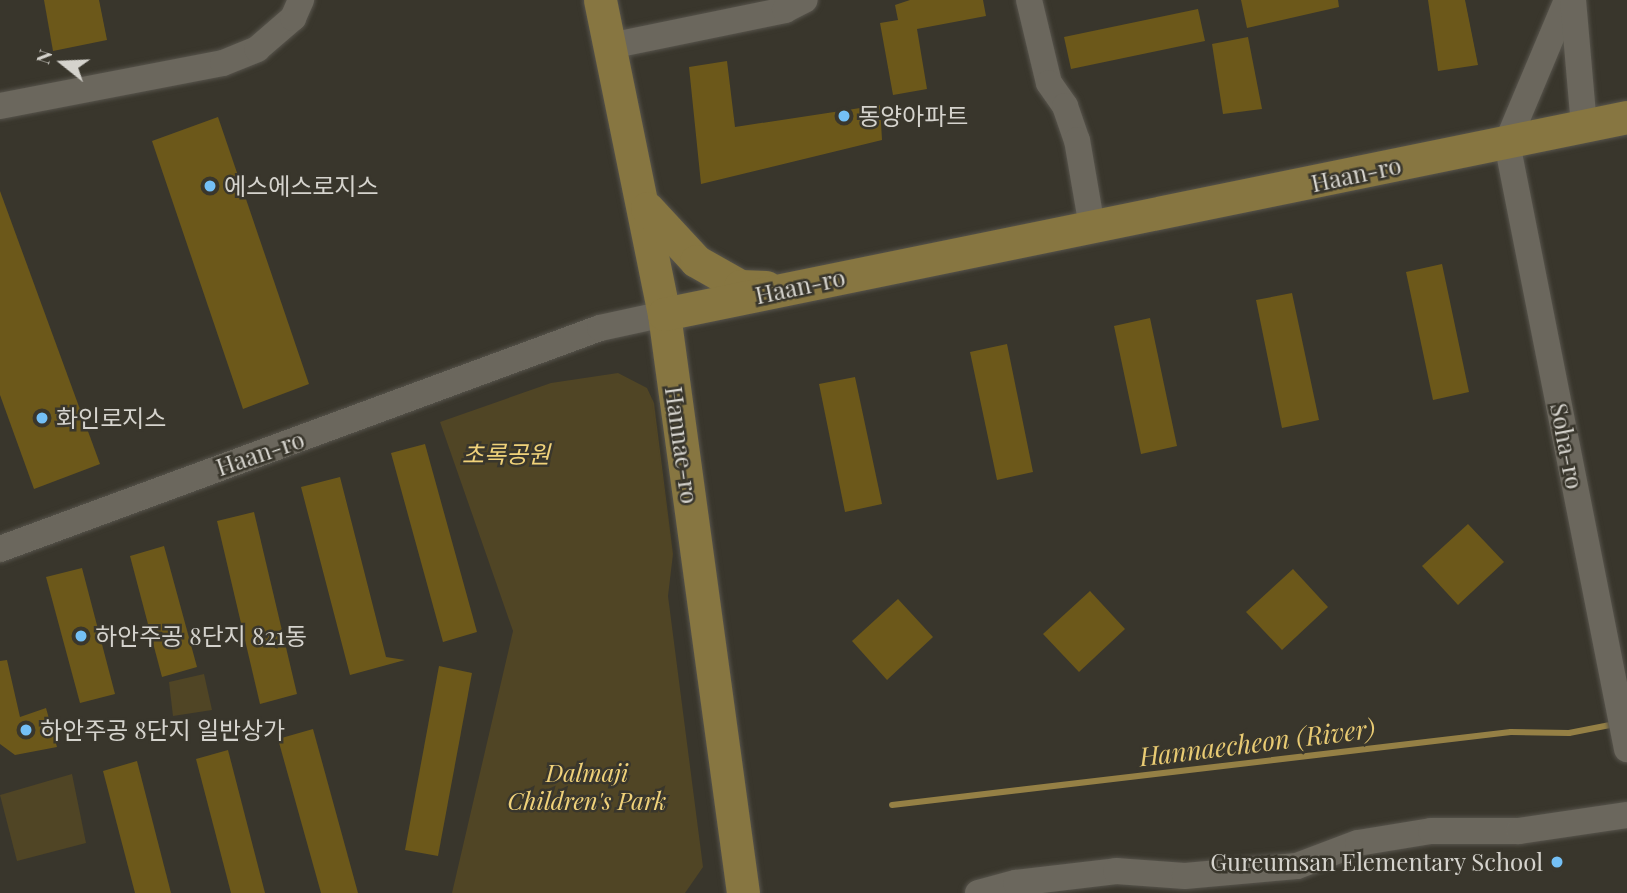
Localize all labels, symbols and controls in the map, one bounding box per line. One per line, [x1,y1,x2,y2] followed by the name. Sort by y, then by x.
[28,28,98,98] north arrow
[29,46,58,67] text: N
[858,102,968,130] place label: 동양아파트
[836,108,852,124] marker: 동양아파트
[1308,150,1404,198] street label: Haan-ro
[224,172,379,200] place label: 에스에스로지스
[202,178,218,194] marker: 에스에스로지스
[752,262,848,310] street label: Haan-ro
[660,385,704,505] street label: Hannae-ro
[1545,401,1589,491] street label: Soha-ro
[56,404,166,432] place label: 화인로지스
[34,410,50,426] marker: 화인로지스
[212,425,308,481] street label: Haan-ro
[462,440,550,468] park label: 초록공원
[95,622,307,650] place label: 하안주공 8단지 821동
[73,628,89,644] marker: 하안주공 8단지 821동
[1137,712,1377,772] water label: Hannaecheon (River)
[40,716,285,744] place label: 하안주공 8단지 일반상가
[18,722,34,738] marker: 하안주공 8단지 일반상가
[508,759,666,815] park label: Dalmaji Children's Park
[1210,848,1543,876] place label: Gureumsan Elementary School
[1549,854,1565,870] marker: Gureumsan Elementary School

